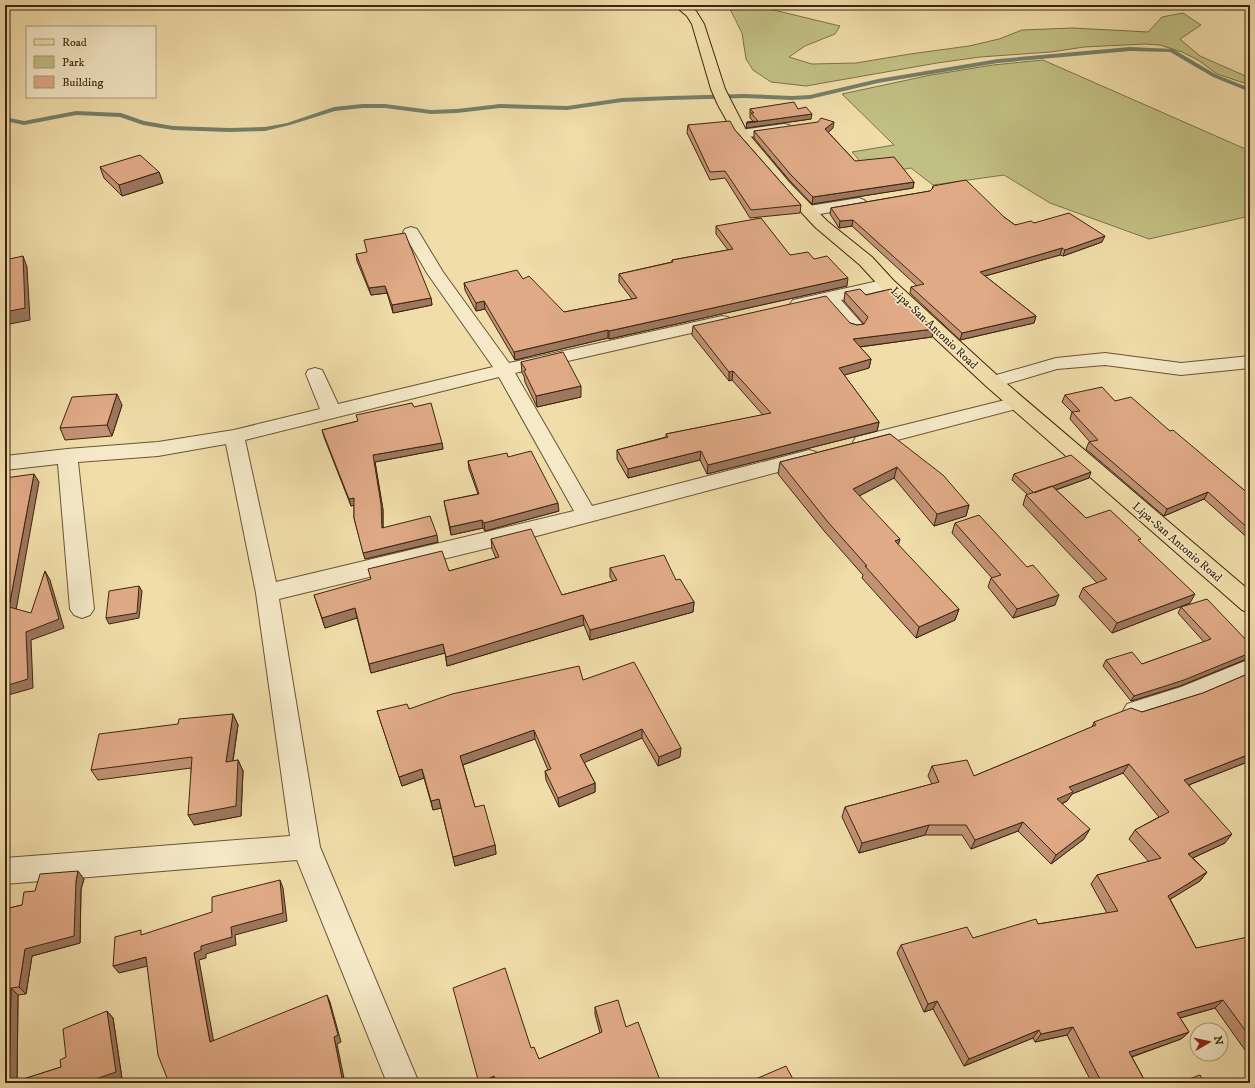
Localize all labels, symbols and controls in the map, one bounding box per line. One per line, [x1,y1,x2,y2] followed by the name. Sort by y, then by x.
[26,26,156,98] legend
[62,35,87,50] text: Road
[62,55,84,70] text: Park
[62,75,103,90] text: Building
[887,284,981,372] street label: Lipa-San Antonio Road
[1129,499,1225,585] street label: Lipa-San Antonio Road
[1189,1022,1229,1062] north arrow
[1210,1035,1226,1046] text: N

